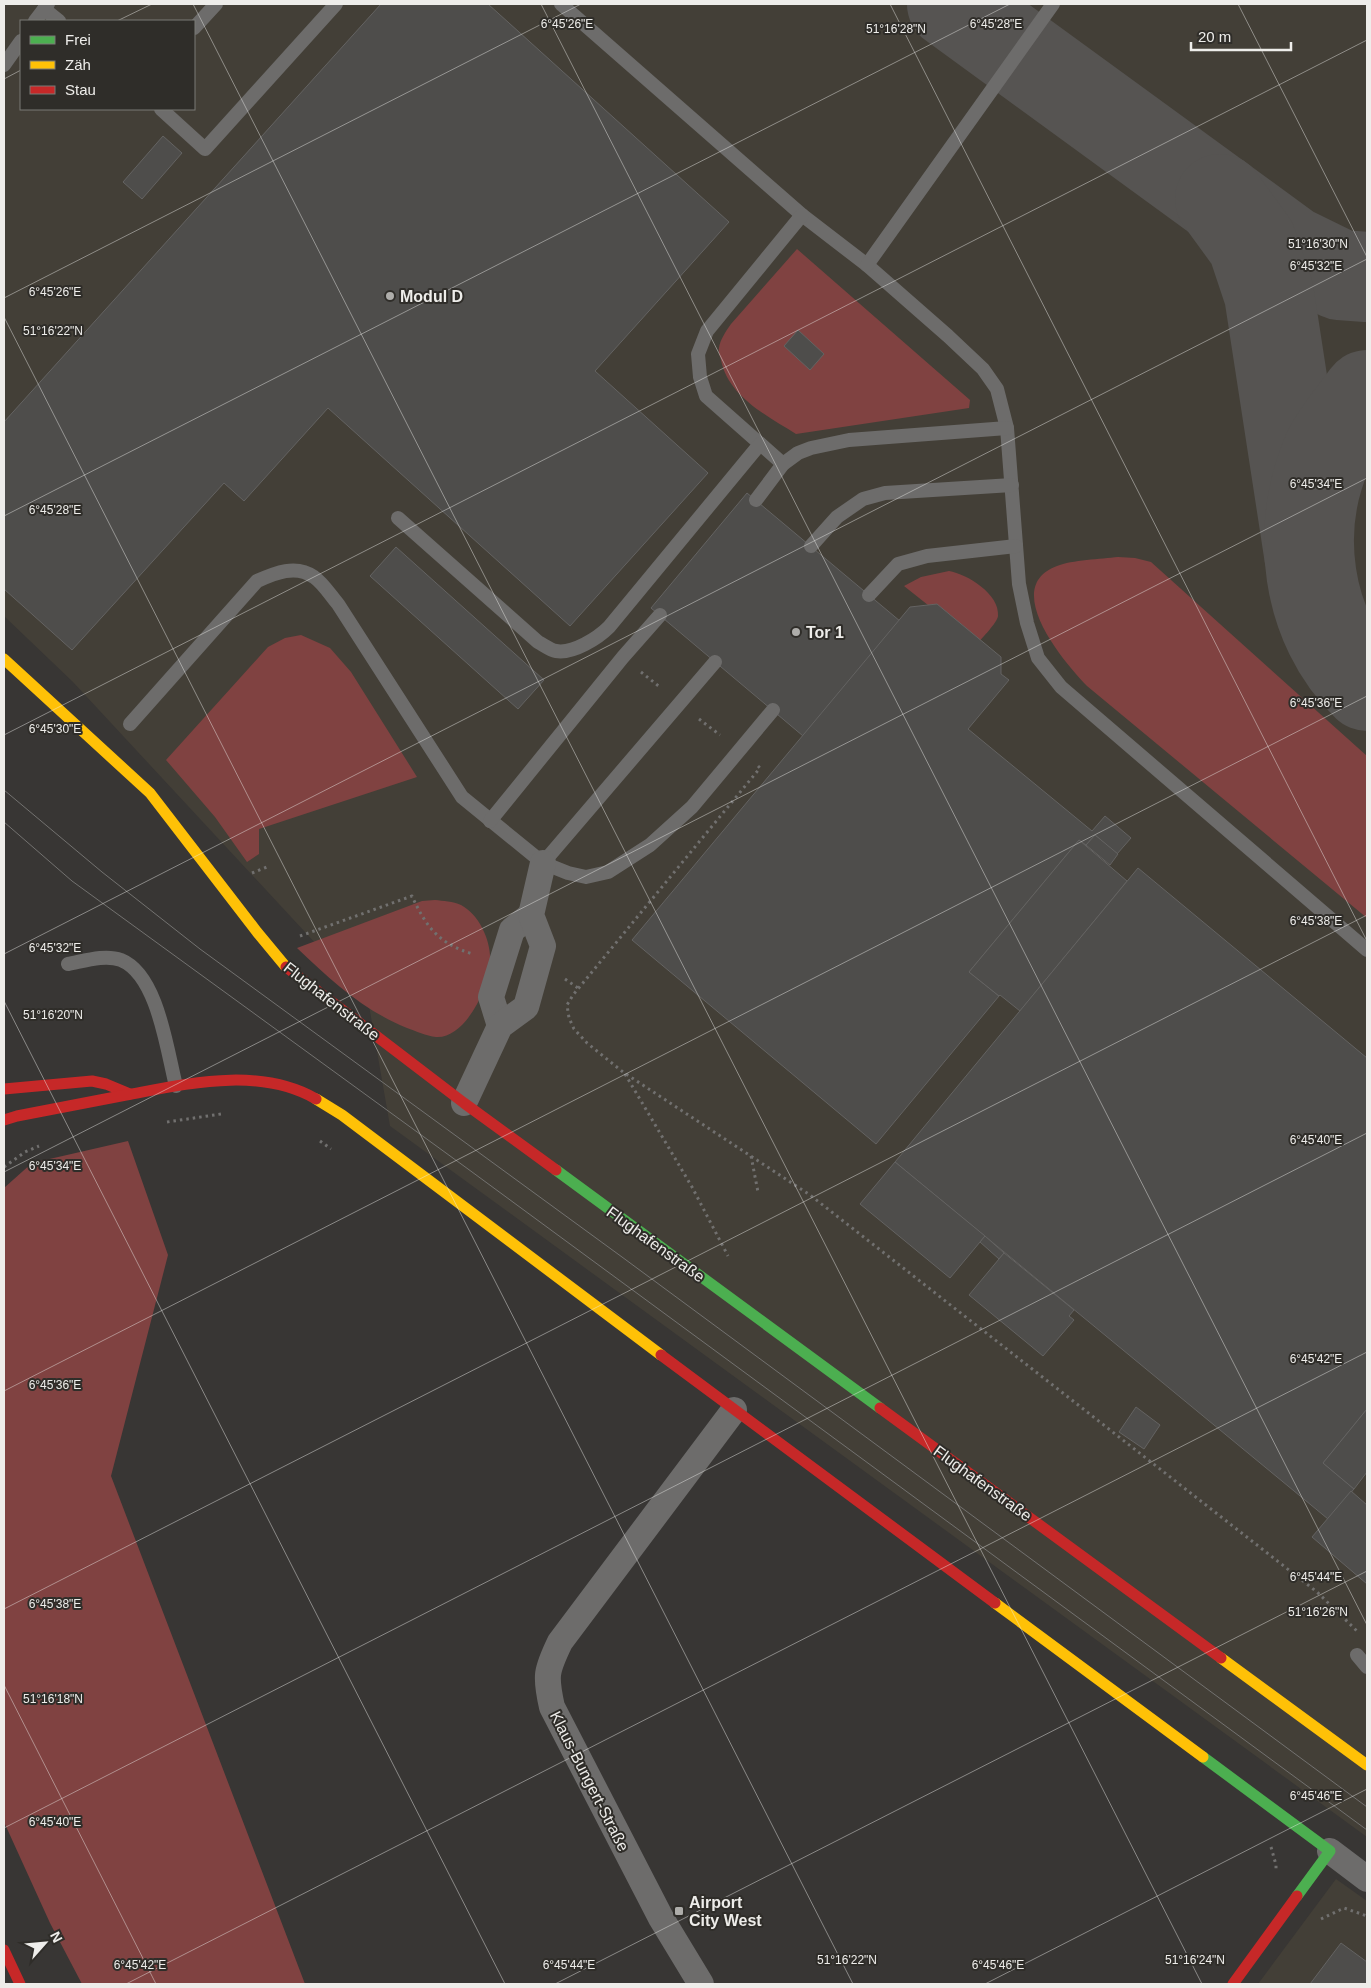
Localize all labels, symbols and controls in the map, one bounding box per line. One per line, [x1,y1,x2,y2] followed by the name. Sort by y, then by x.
[541,17,593,31] text: 6°45'26"E
[970,17,1022,31] text: 6°45'28"E
[20,20,195,110] legend
[1191,20,1291,52] scale bar
[866,22,926,36] text: 51°16'28"N
[1198,28,1231,45] text: 20 m
[65,31,91,48] text: Frei
[65,56,91,73] text: Zäh
[65,81,96,98] text: Stau
[1288,237,1348,251] text: 51°16'30"N
[1290,259,1342,273] text: 6°45'32"E
[29,285,81,299] text: 6°45'26"E
[400,288,463,305] place label: Modul D
[384,290,396,302] marker: Modul D
[23,324,83,338] text: 51°16'22"N
[1290,477,1342,491] text: 6°45'34"E
[29,503,81,517] text: 6°45'28"E
[806,624,844,641] place label: Tor 1
[790,626,802,638] marker: Tor 1
[1290,696,1342,710] text: 6°45'36"E
[29,722,81,736] text: 6°45'30"E
[1290,914,1342,928] text: 6°45'38"E
[29,941,81,955] text: 6°45'32"E
[281,959,383,1044] street label: Flughafenstraße
[23,1008,83,1022] text: 51°16'20"N
[1290,1133,1342,1147] text: 6°45'40"E
[29,1159,81,1173] text: 6°45'34"E
[604,1203,708,1286] street label: Flughafenstraße
[1290,1352,1342,1366] text: 6°45'42"E
[29,1378,81,1392] text: 6°45'36"E
[931,1442,1035,1525] street label: Flughafenstraße
[1290,1570,1342,1584] text: 6°45'44"E
[29,1597,81,1611] text: 6°45'38"E
[1288,1605,1348,1619] text: 51°16'26"N
[23,1692,83,1706] text: 51°16'18"N
[547,1708,632,1854] street label: Klaus-Bungert-Straße
[1290,1789,1342,1803] text: 6°45'46"E
[29,1815,81,1829] text: 6°45'40"E
[689,1894,762,1929] place label: Airport City West
[673,1905,685,1917] marker: Airport City West
[20,1918,70,1968] north arrow
[47,1929,66,1945] text: N
[817,1953,877,1967] text: 51°16'22"N
[1165,1953,1225,1967] text: 51°16'24"N
[114,1958,166,1972] text: 6°45'42"E
[543,1958,595,1972] text: 6°45'44"E
[972,1958,1024,1972] text: 6°45'46"E

